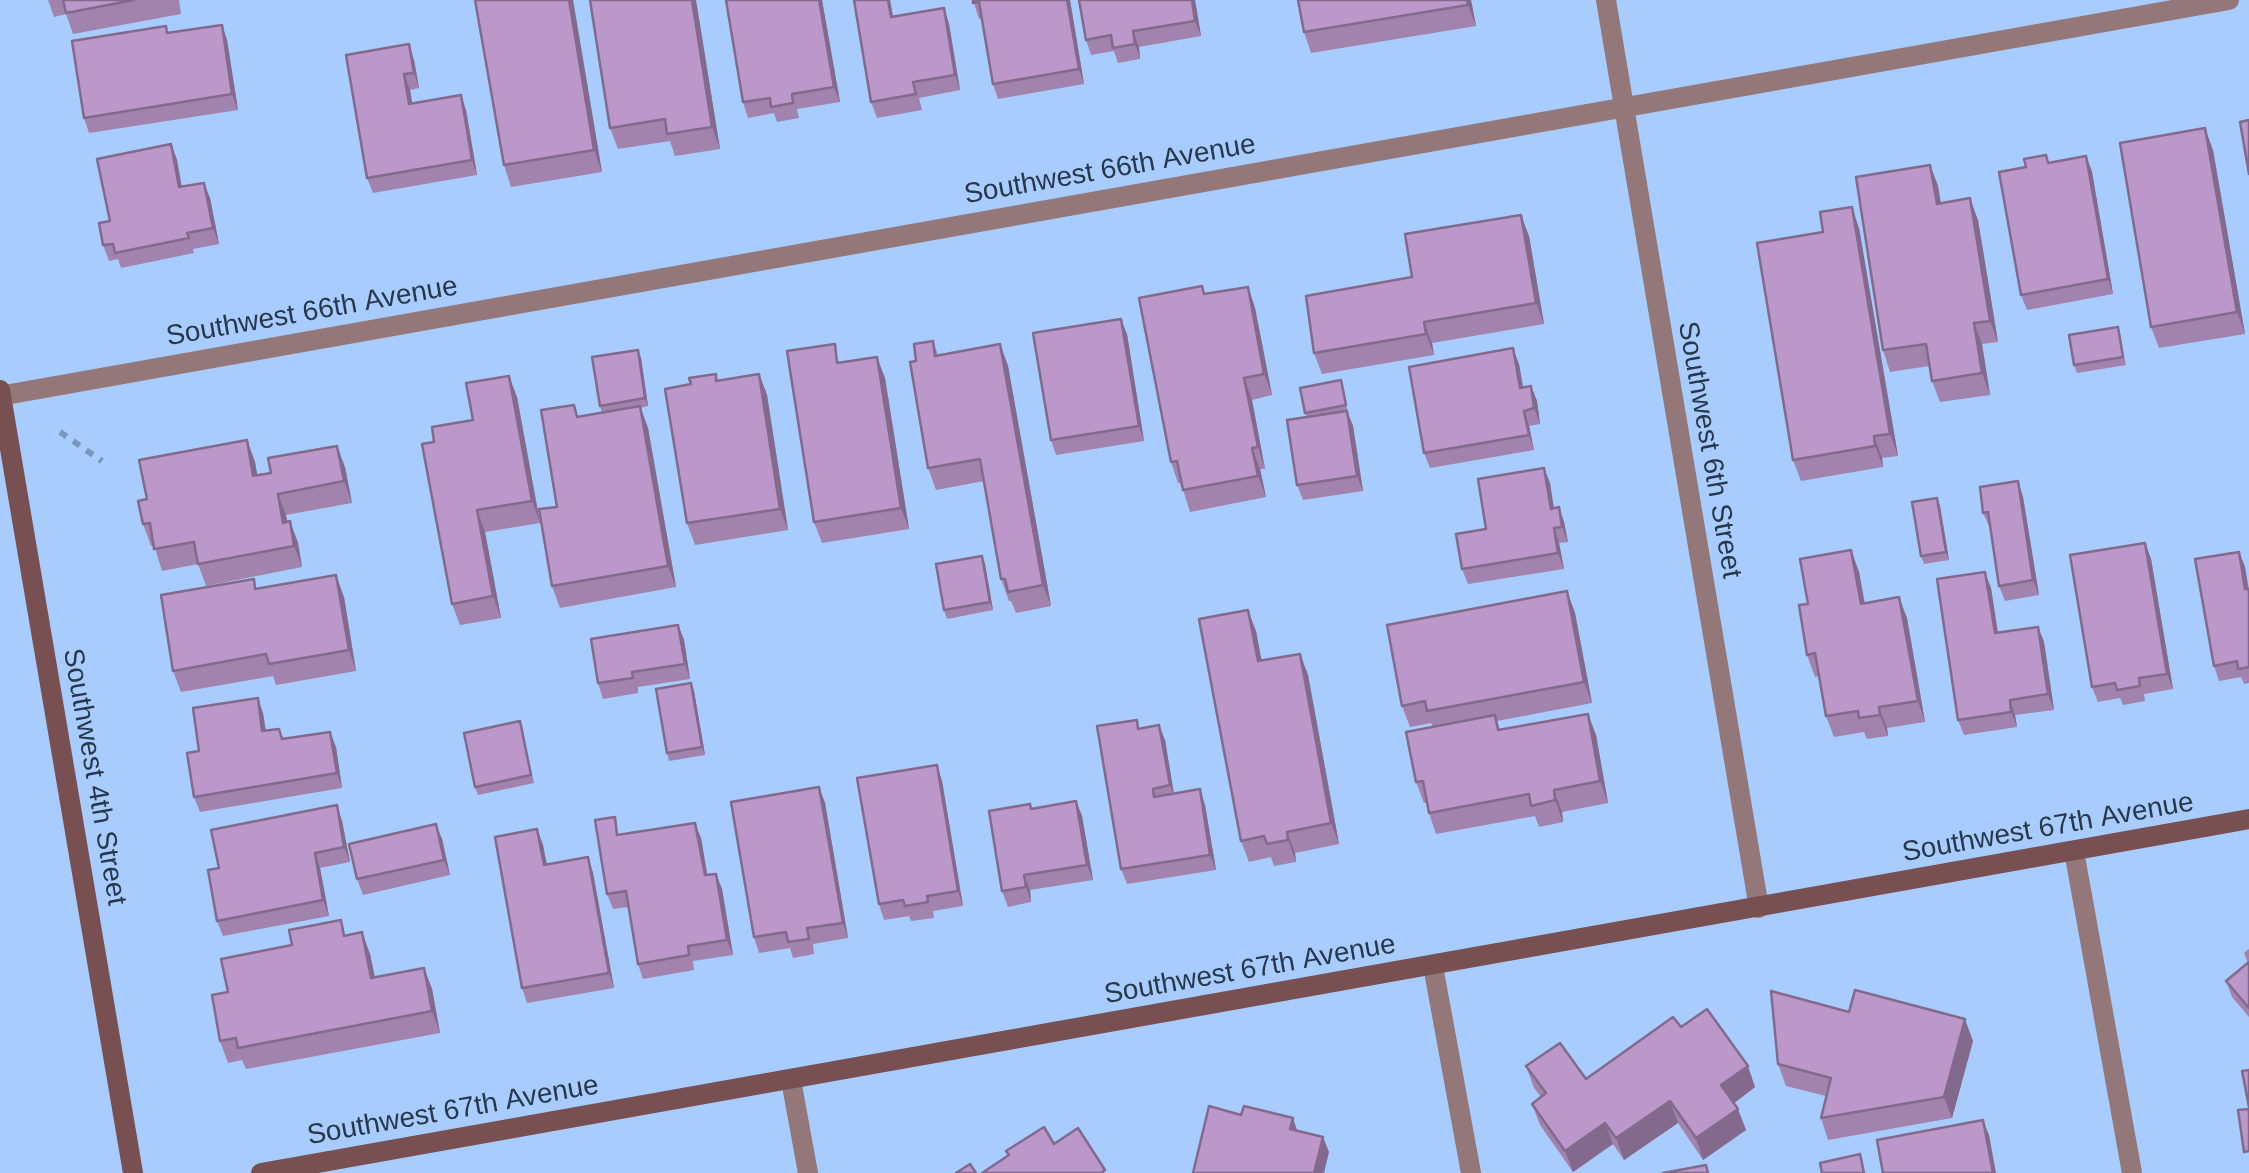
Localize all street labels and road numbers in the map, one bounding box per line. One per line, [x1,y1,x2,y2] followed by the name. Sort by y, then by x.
[962,128,1258,212] street label: Southwest 66th Avenue
[164,270,460,354] street label: Southwest 66th Avenue
[1670,319,1748,581] street label: Southwest 6th Street
[55,646,133,908] street label: Southwest 4th Street
[1900,786,2196,870] street label: Southwest 67th Avenue
[1102,928,1398,1012] street label: Southwest 67th Avenue
[305,1069,601,1153] street label: Southwest 67th Avenue

